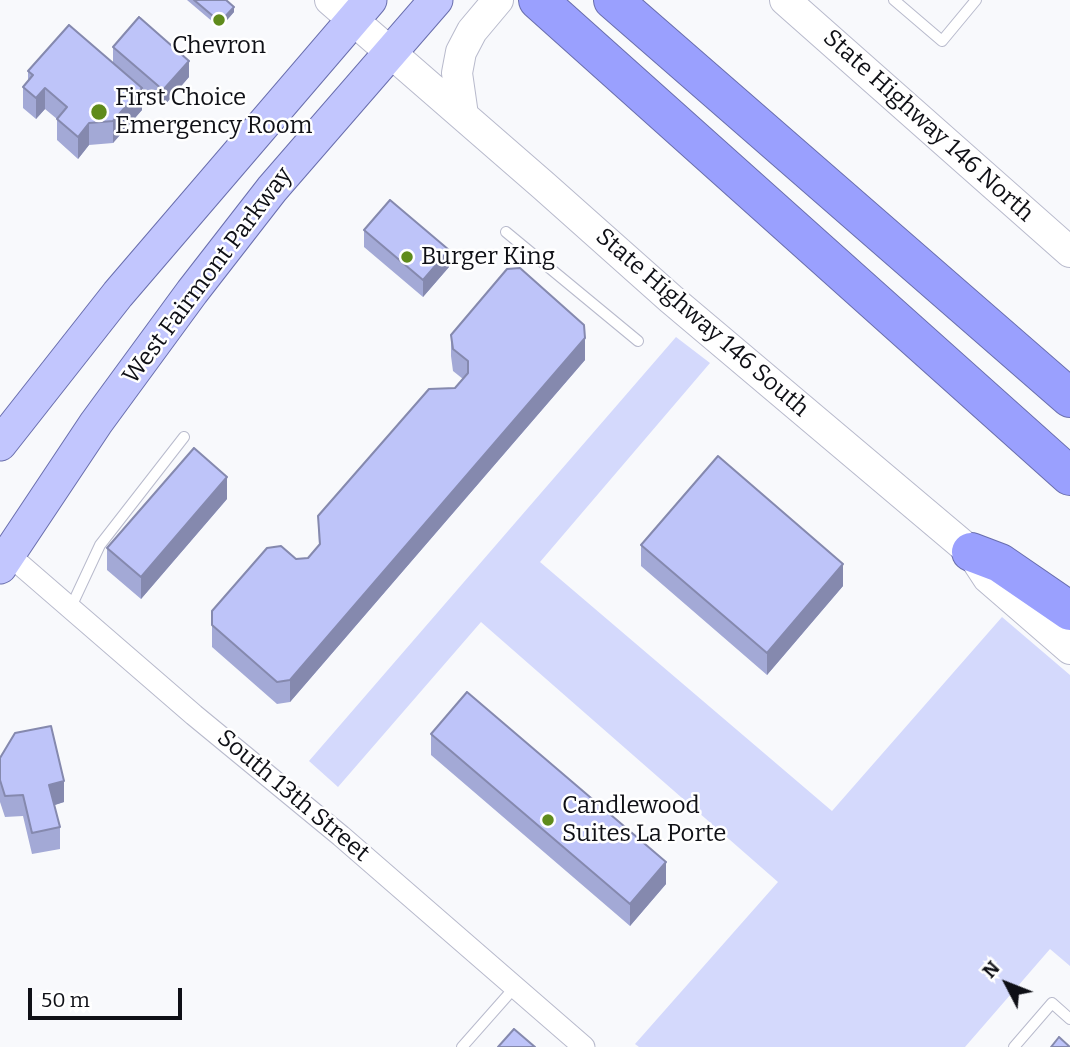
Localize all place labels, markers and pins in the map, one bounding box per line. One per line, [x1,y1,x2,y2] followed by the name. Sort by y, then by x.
[211,12,227,28] marker: Chevron
[172,32,266,60] place label: Chevron
[115,84,312,140] place label: First Choice Emergency Room
[89,102,109,122] marker: First Choice Emergency Room
[421,243,555,271] place label: Burger King
[399,249,415,265] marker: Burger King
[562,792,726,848] place label: Candlewood Suites La Porte
[540,812,556,828] marker: Candlewood Suites La Porte

